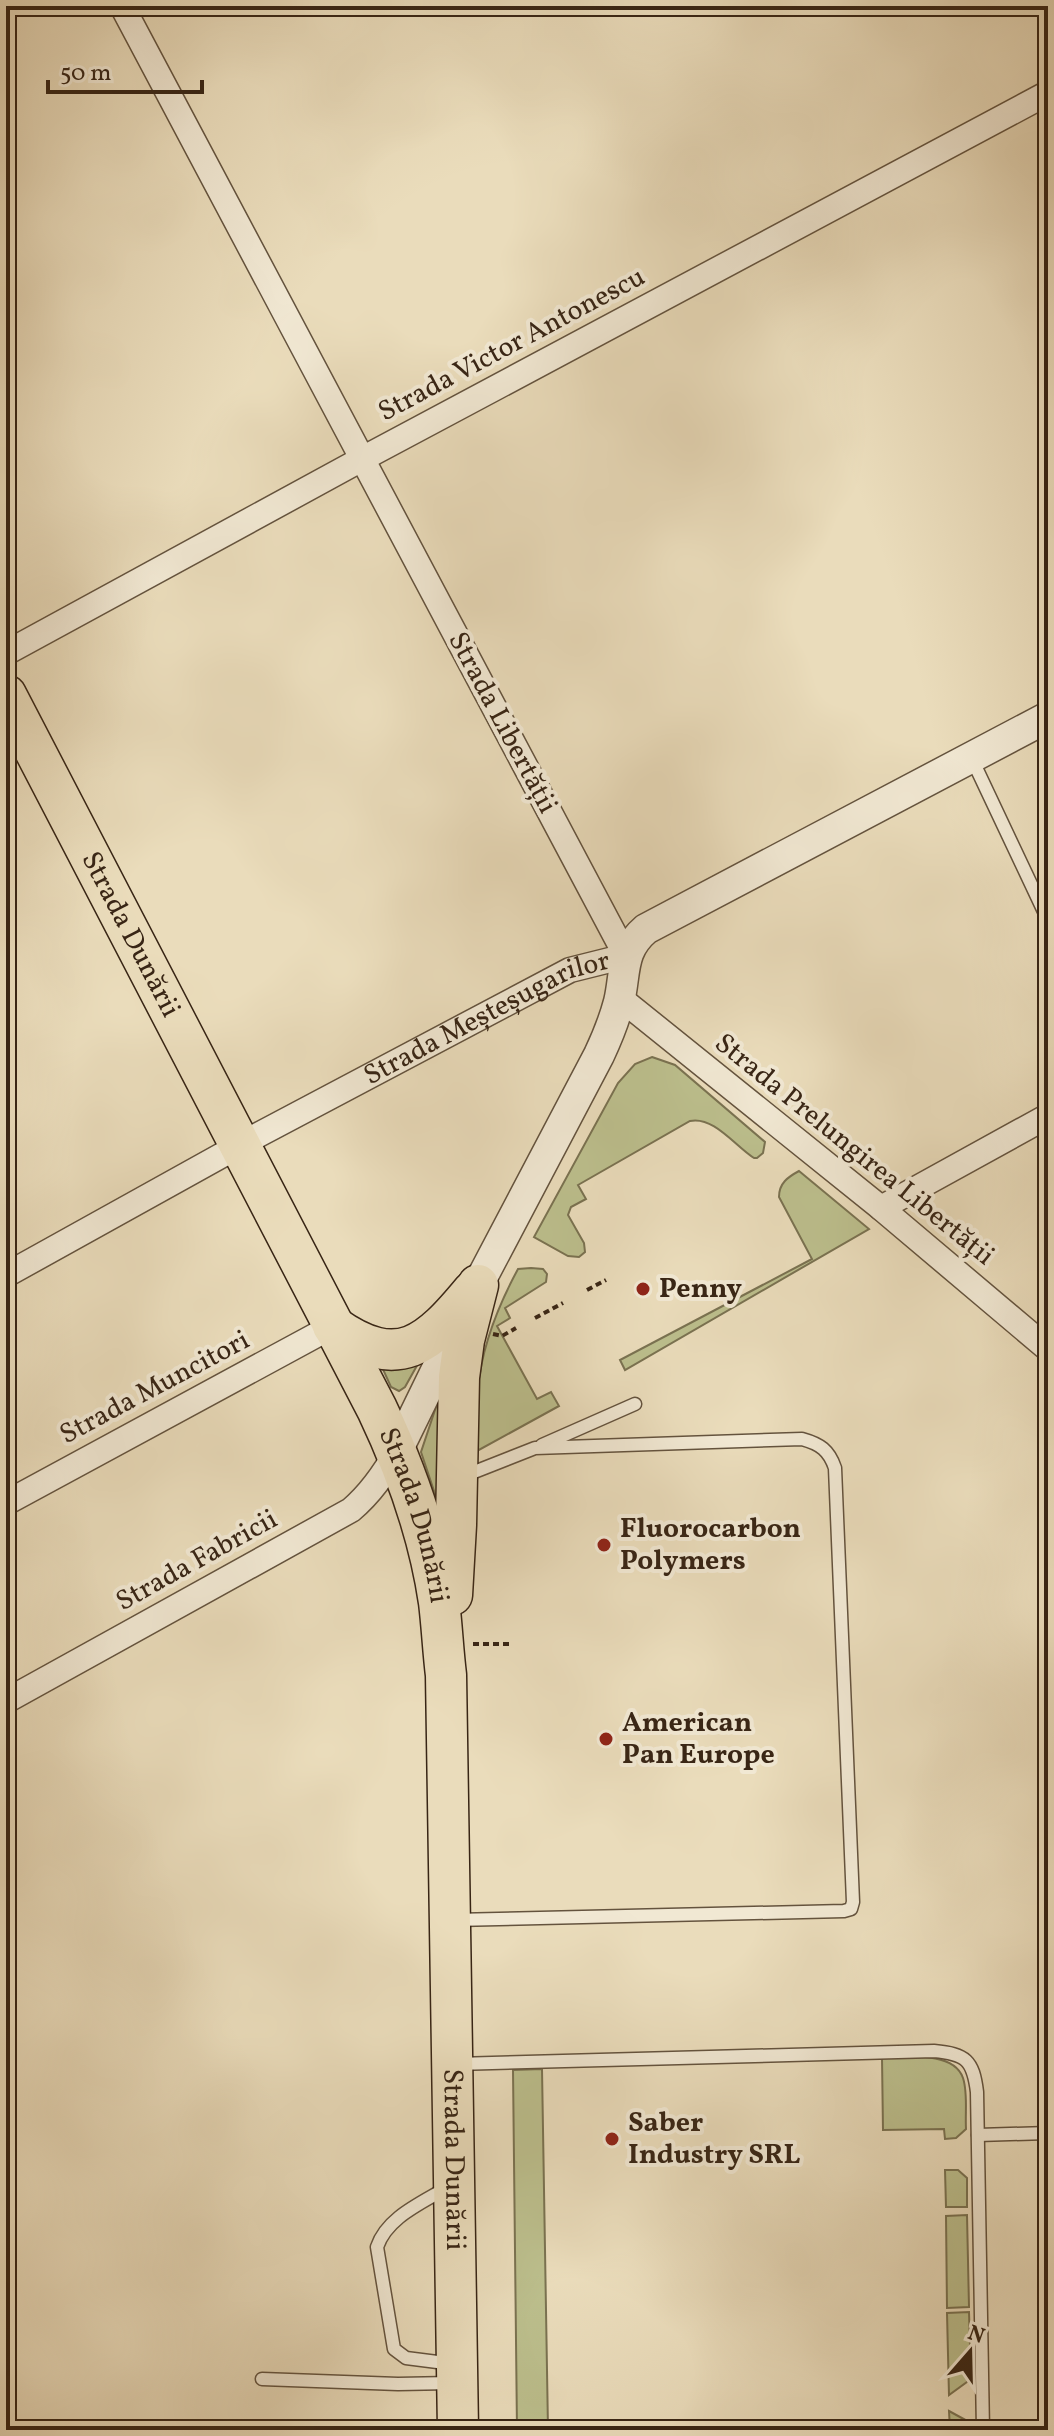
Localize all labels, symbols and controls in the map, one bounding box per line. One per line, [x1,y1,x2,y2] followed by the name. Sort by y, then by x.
[48,44,202,94] scale bar
[60,57,112,91] text: 50 m
[372,258,652,432] street label: Strada Victor Antonescu
[438,625,566,821] street label: Strada Libertății
[71,845,190,1024] street label: Strada Dunării
[357,941,614,1095] street label: Strada Meșteșugarilor
[706,1025,1002,1275] street label: Strada Prelungirea Libertății
[659,1270,742,1309] place label: Penny
[634,1280,652,1298] marker: Penny
[53,1322,257,1454] street label: Strada Muncitori
[369,1422,458,1606] street label: Strada Dunării
[109,1500,285,1622] street label: Strada Fabricii
[620,1510,801,1581] place label: Fluorocarbon Polymers
[595,1536,613,1554] marker: Fluorocarbon Polymers
[622,1704,775,1775] place label: American Pan Europe
[597,1730,615,1748] marker: American Pan Europe
[433,2068,475,2251] street label: Strada Dunării
[628,2104,801,2175] place label: Saber Industry SRL
[603,2130,621,2148] marker: Saber Industry SRL
[930,2312,1010,2392] north arrow
[963,2318,989,2353] text: N

